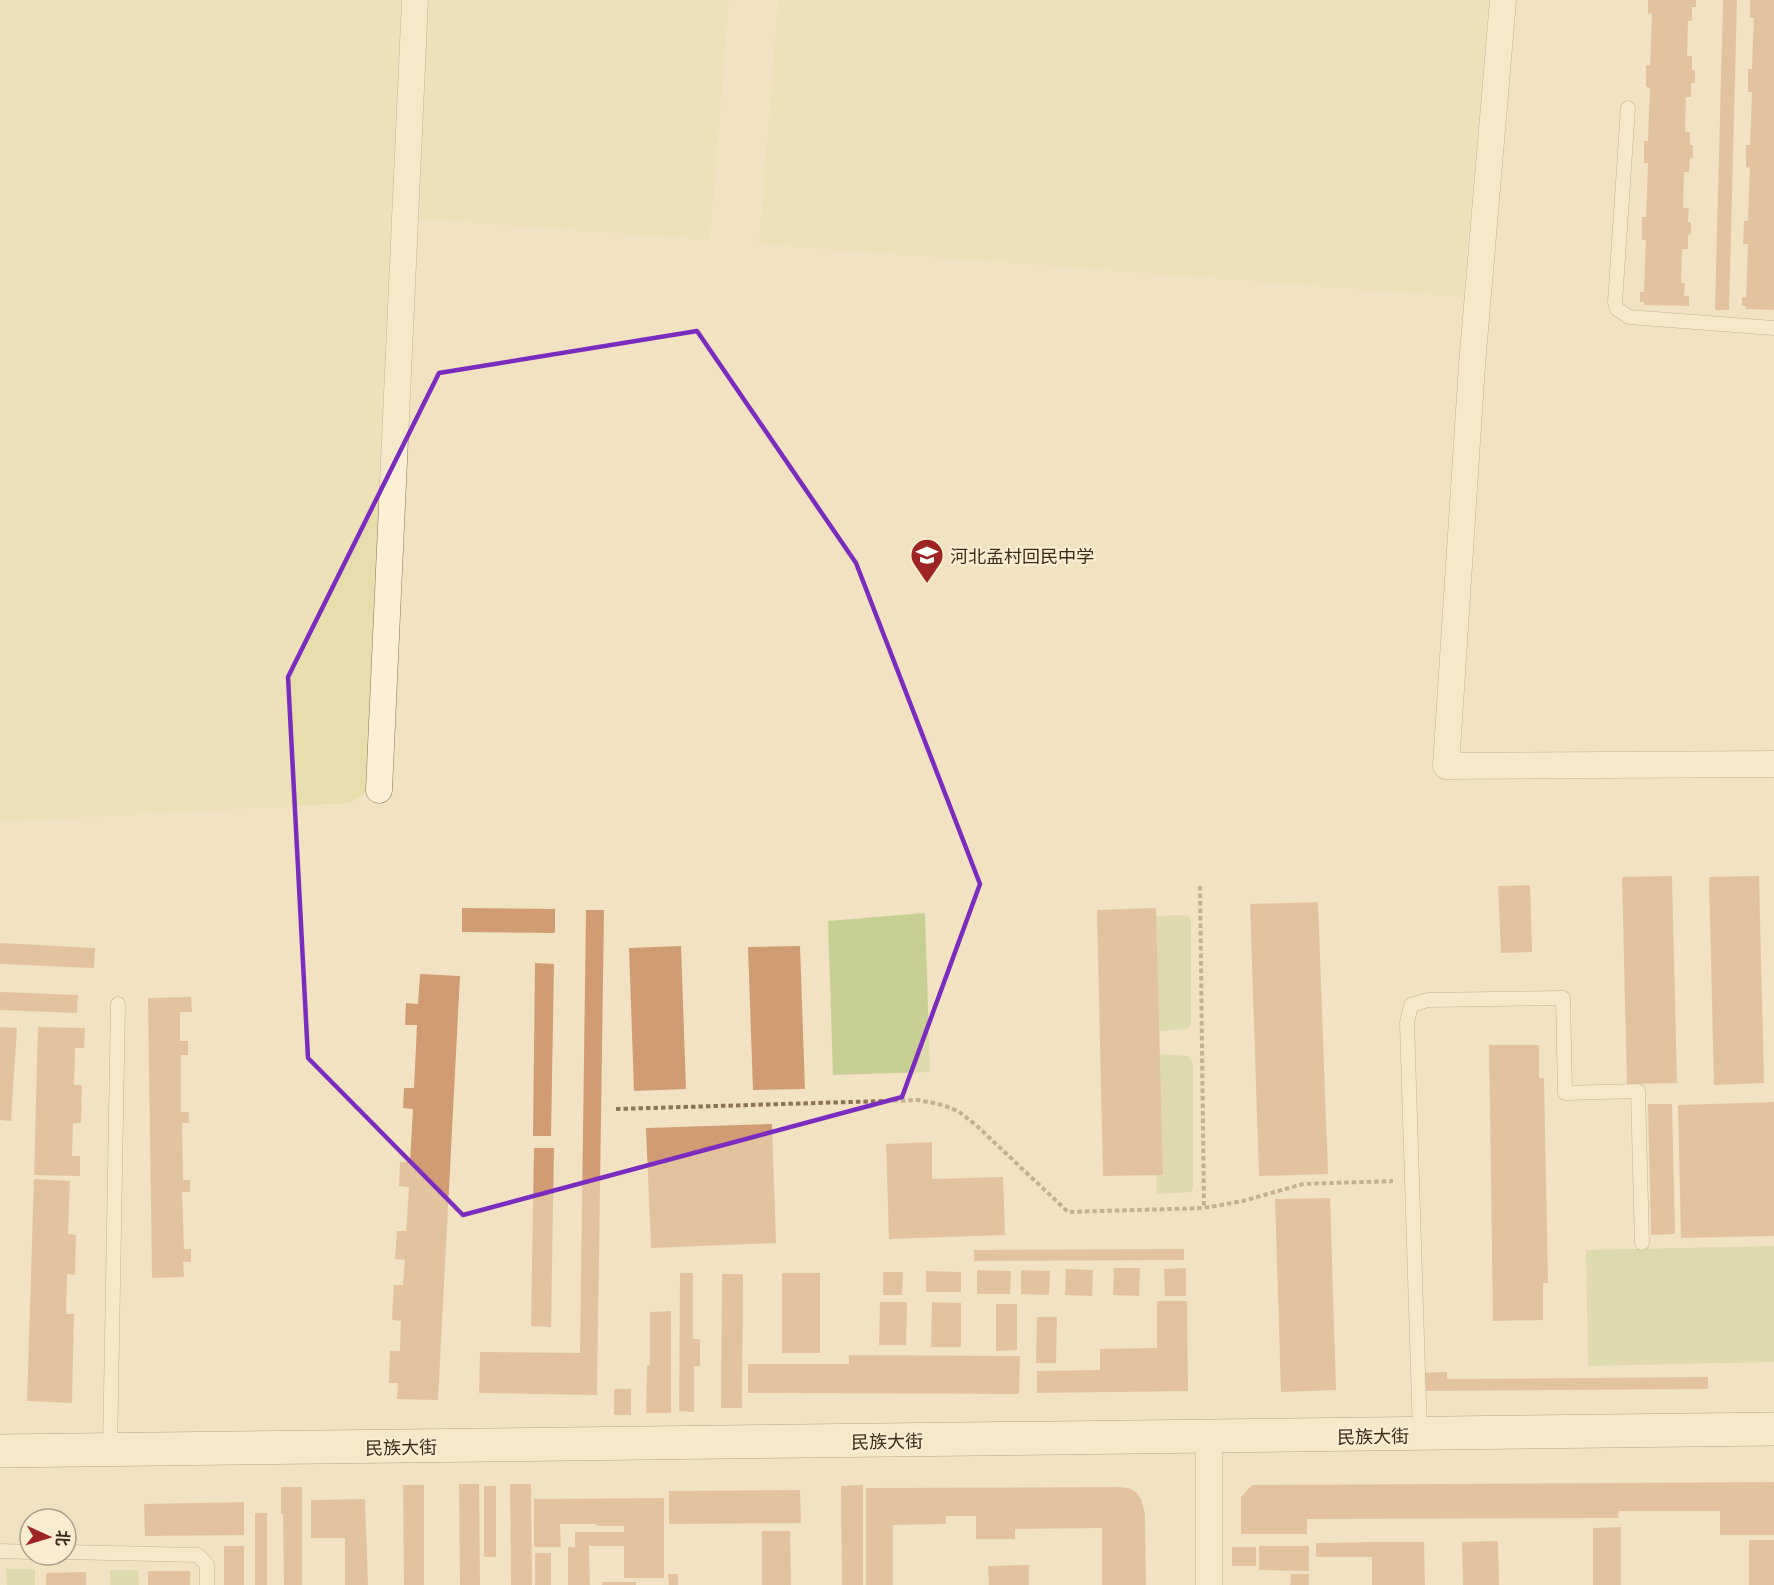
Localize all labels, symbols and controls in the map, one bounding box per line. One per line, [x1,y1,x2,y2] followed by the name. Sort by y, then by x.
[909,537,945,584] school or university icon: 河北孟村回民中学
[950,542,1094,568] place label: 河北孟村回民中学
[1337,1421,1409,1449] street label: 民族大街
[851,1426,923,1454] street label: 民族大街
[365,1432,437,1460] street label: 民族大街
[18,1507,78,1567] north arrow
[51,1529,76,1547] text: 北

